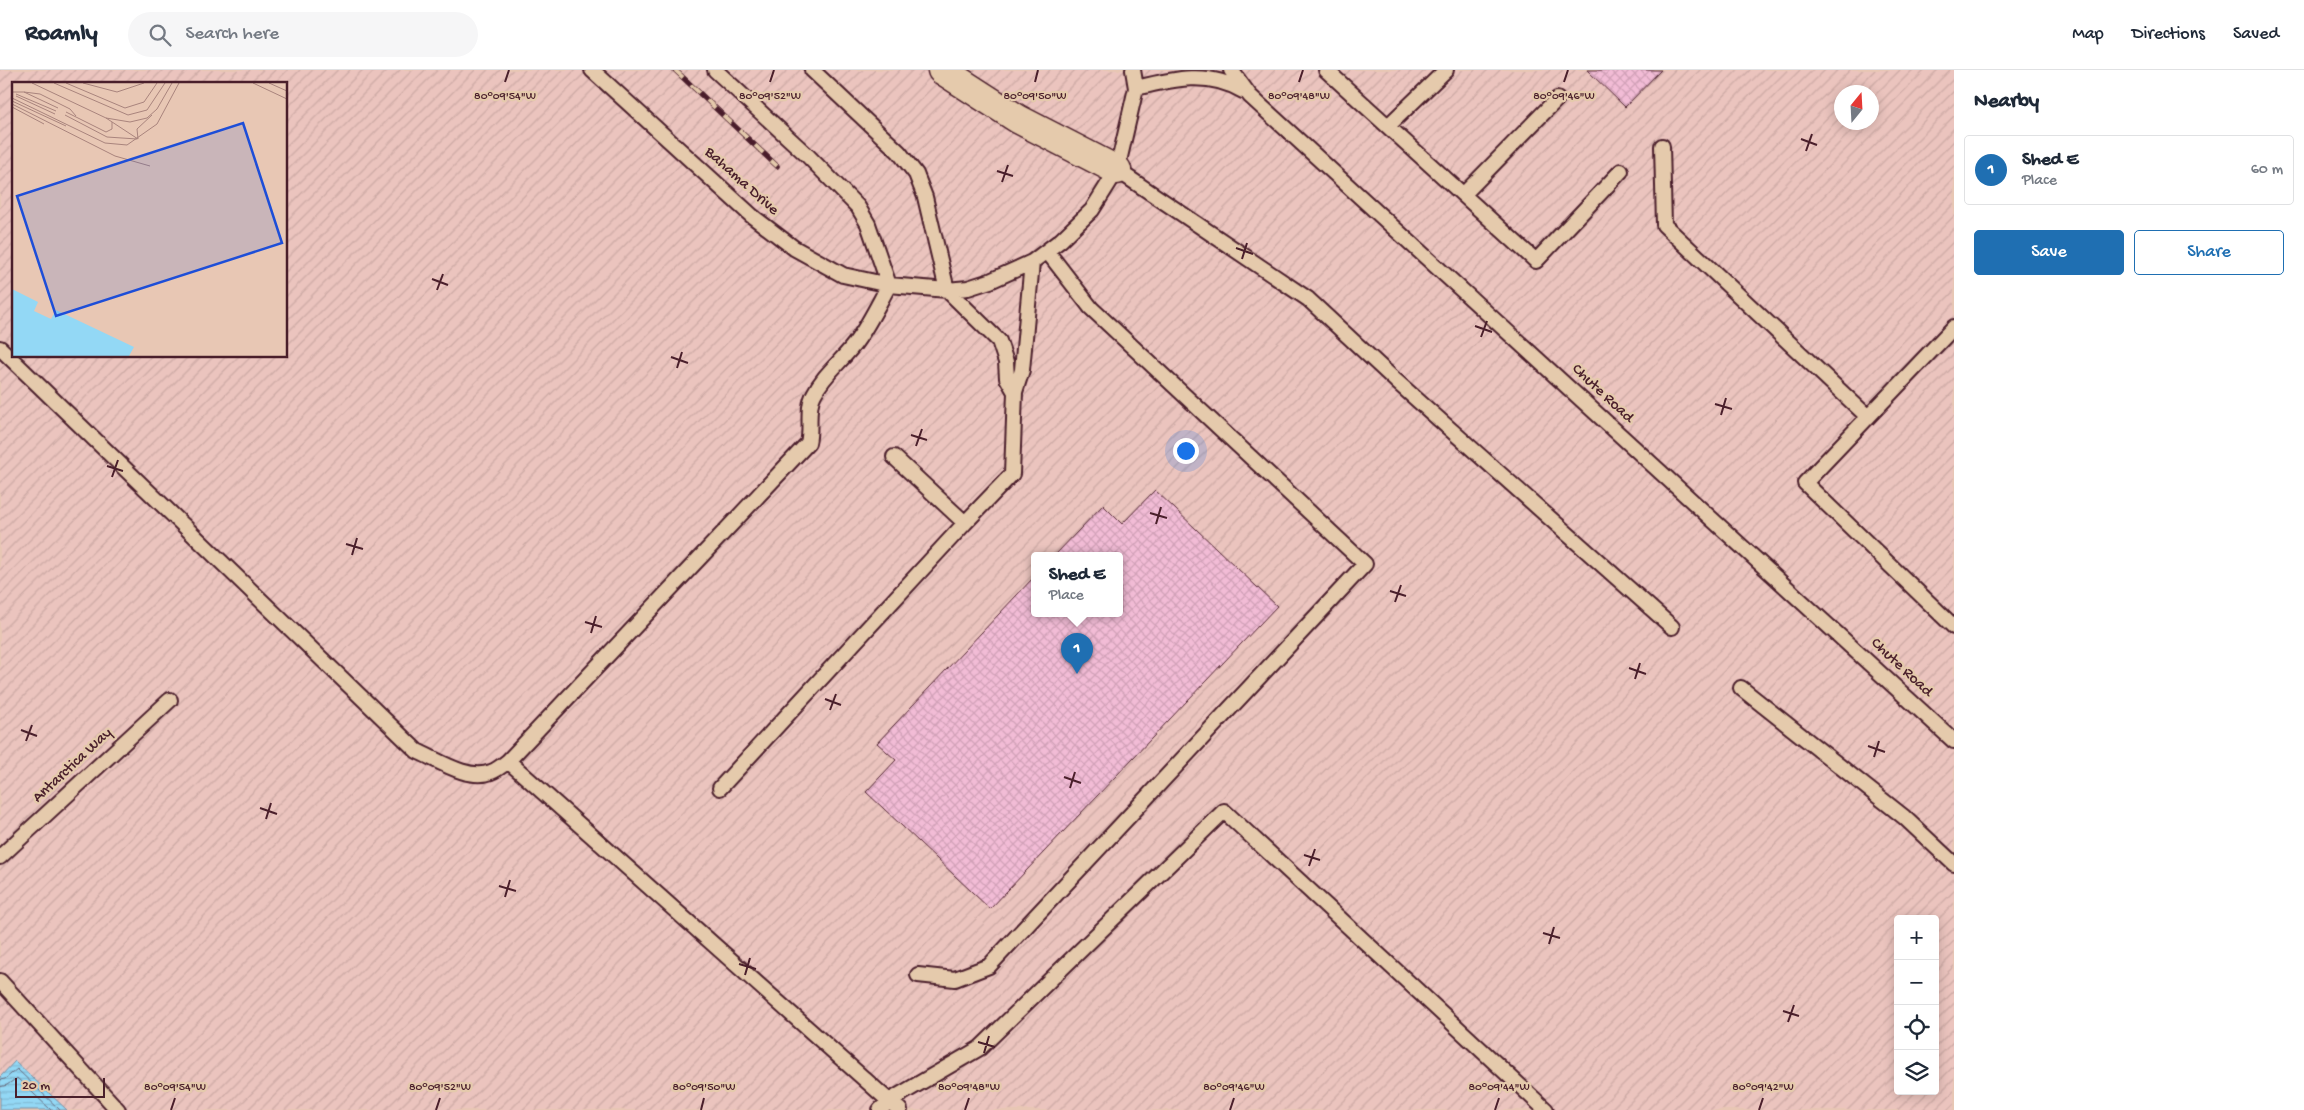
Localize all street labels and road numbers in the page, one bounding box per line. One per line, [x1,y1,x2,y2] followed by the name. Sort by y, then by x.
[699,143,783,221] street label: Bahama Drive
[1567,360,1638,429] street label: Chute Road
[1866,634,1937,703] street label: Chute Road
[29,724,117,808] street label: Antarctica Way

